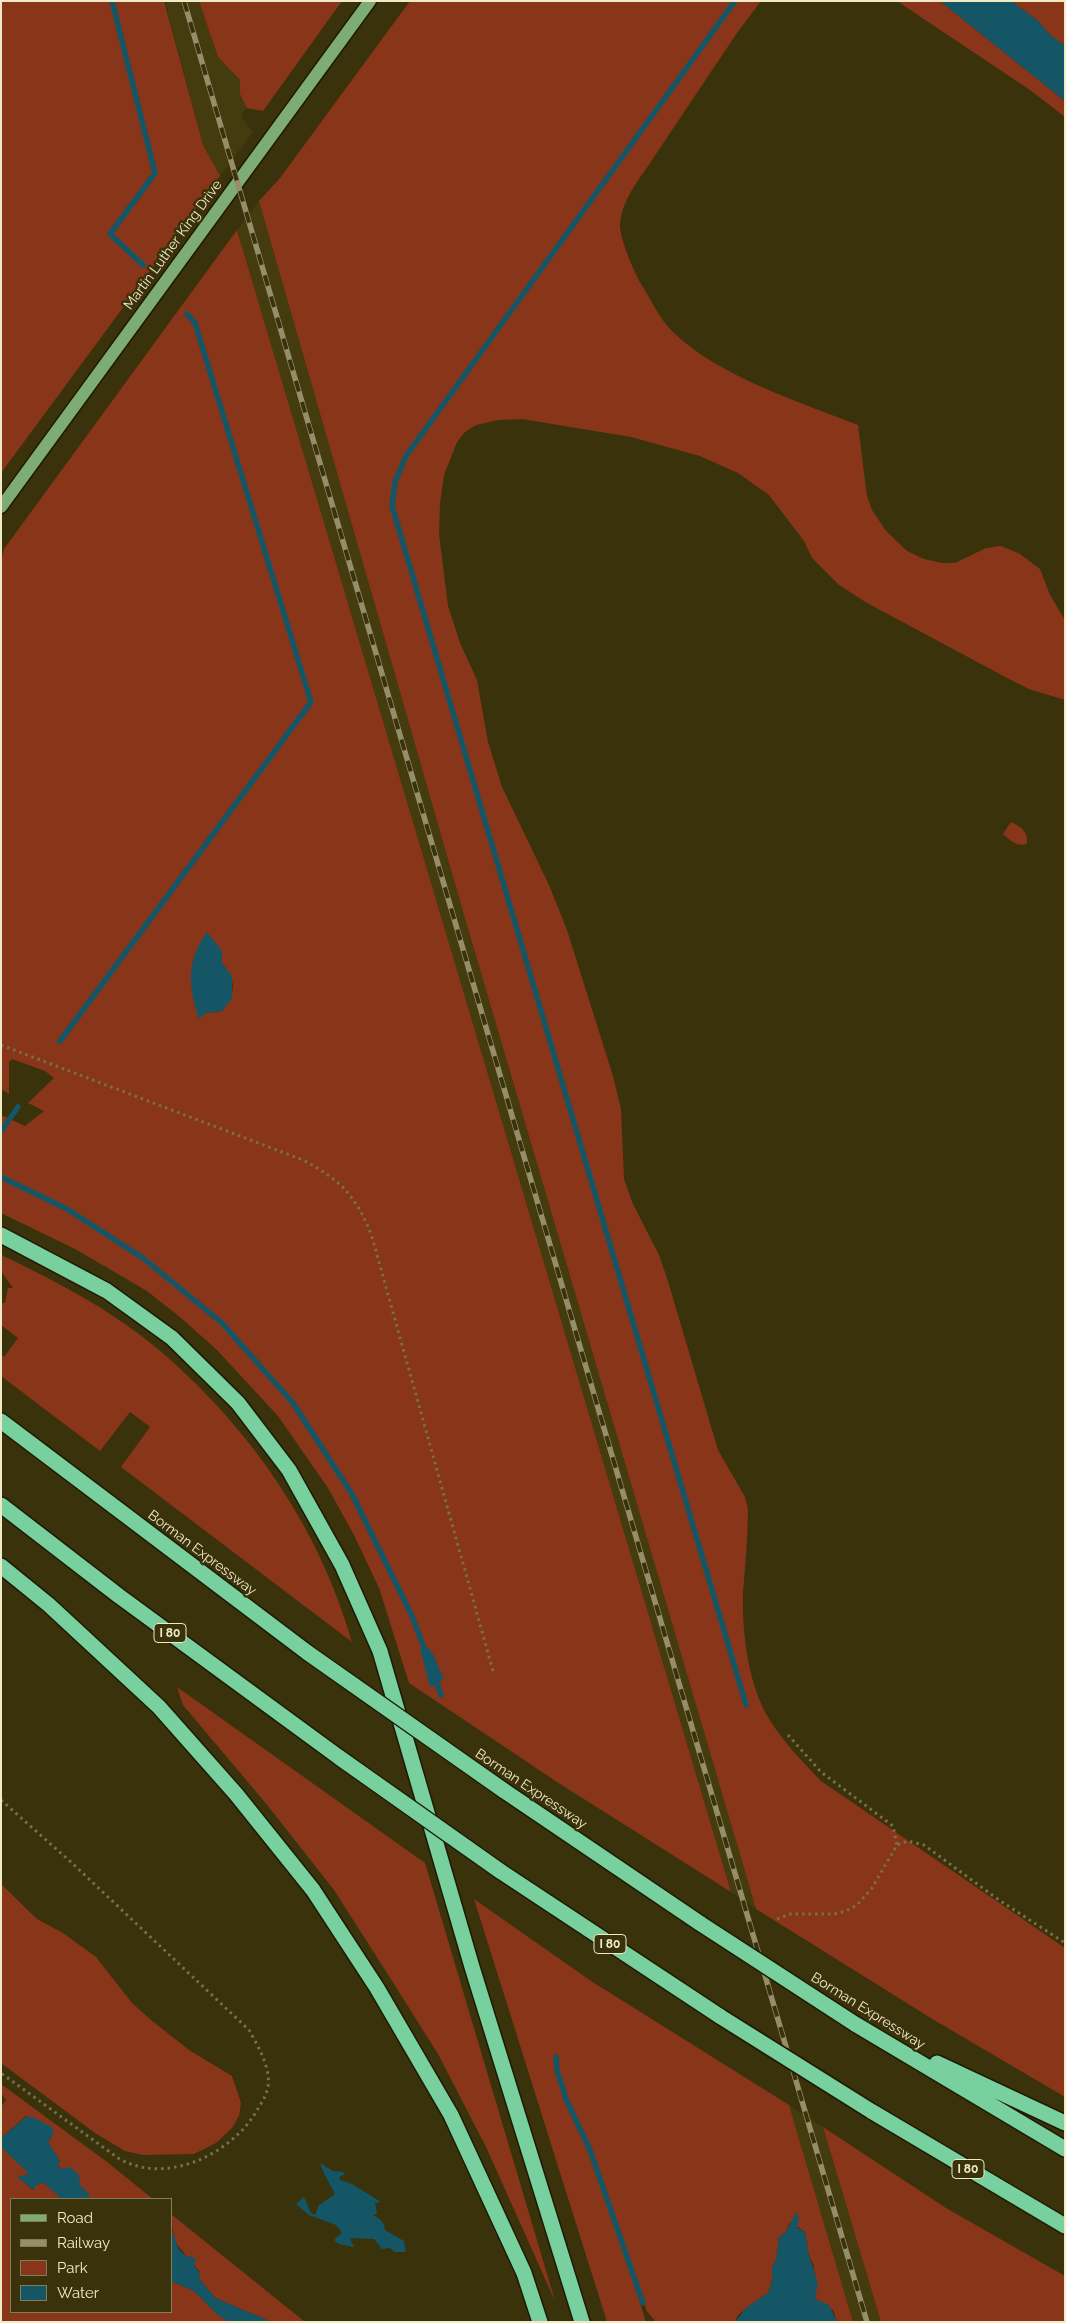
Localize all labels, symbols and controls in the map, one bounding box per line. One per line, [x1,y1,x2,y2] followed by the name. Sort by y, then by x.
[120,177,226,313] street label: Martin Luther King Drive
[144,1507,260,1599] street label: Borman Expressway
[154,1624,186,1642] road number: I 80
[472,1745,590,1833] street label: Borman Expressway
[594,1935,626,1954] road number: I 80
[808,1969,928,2053] street label: Borman Expressway
[952,2160,984,2178] road number: I 80
[10,2198,172,2313] legend
[57,2209,93,2227] text: Road
[57,2234,110,2252] text: Railway
[57,2259,88,2277] text: Park
[57,2284,99,2302] text: Water

